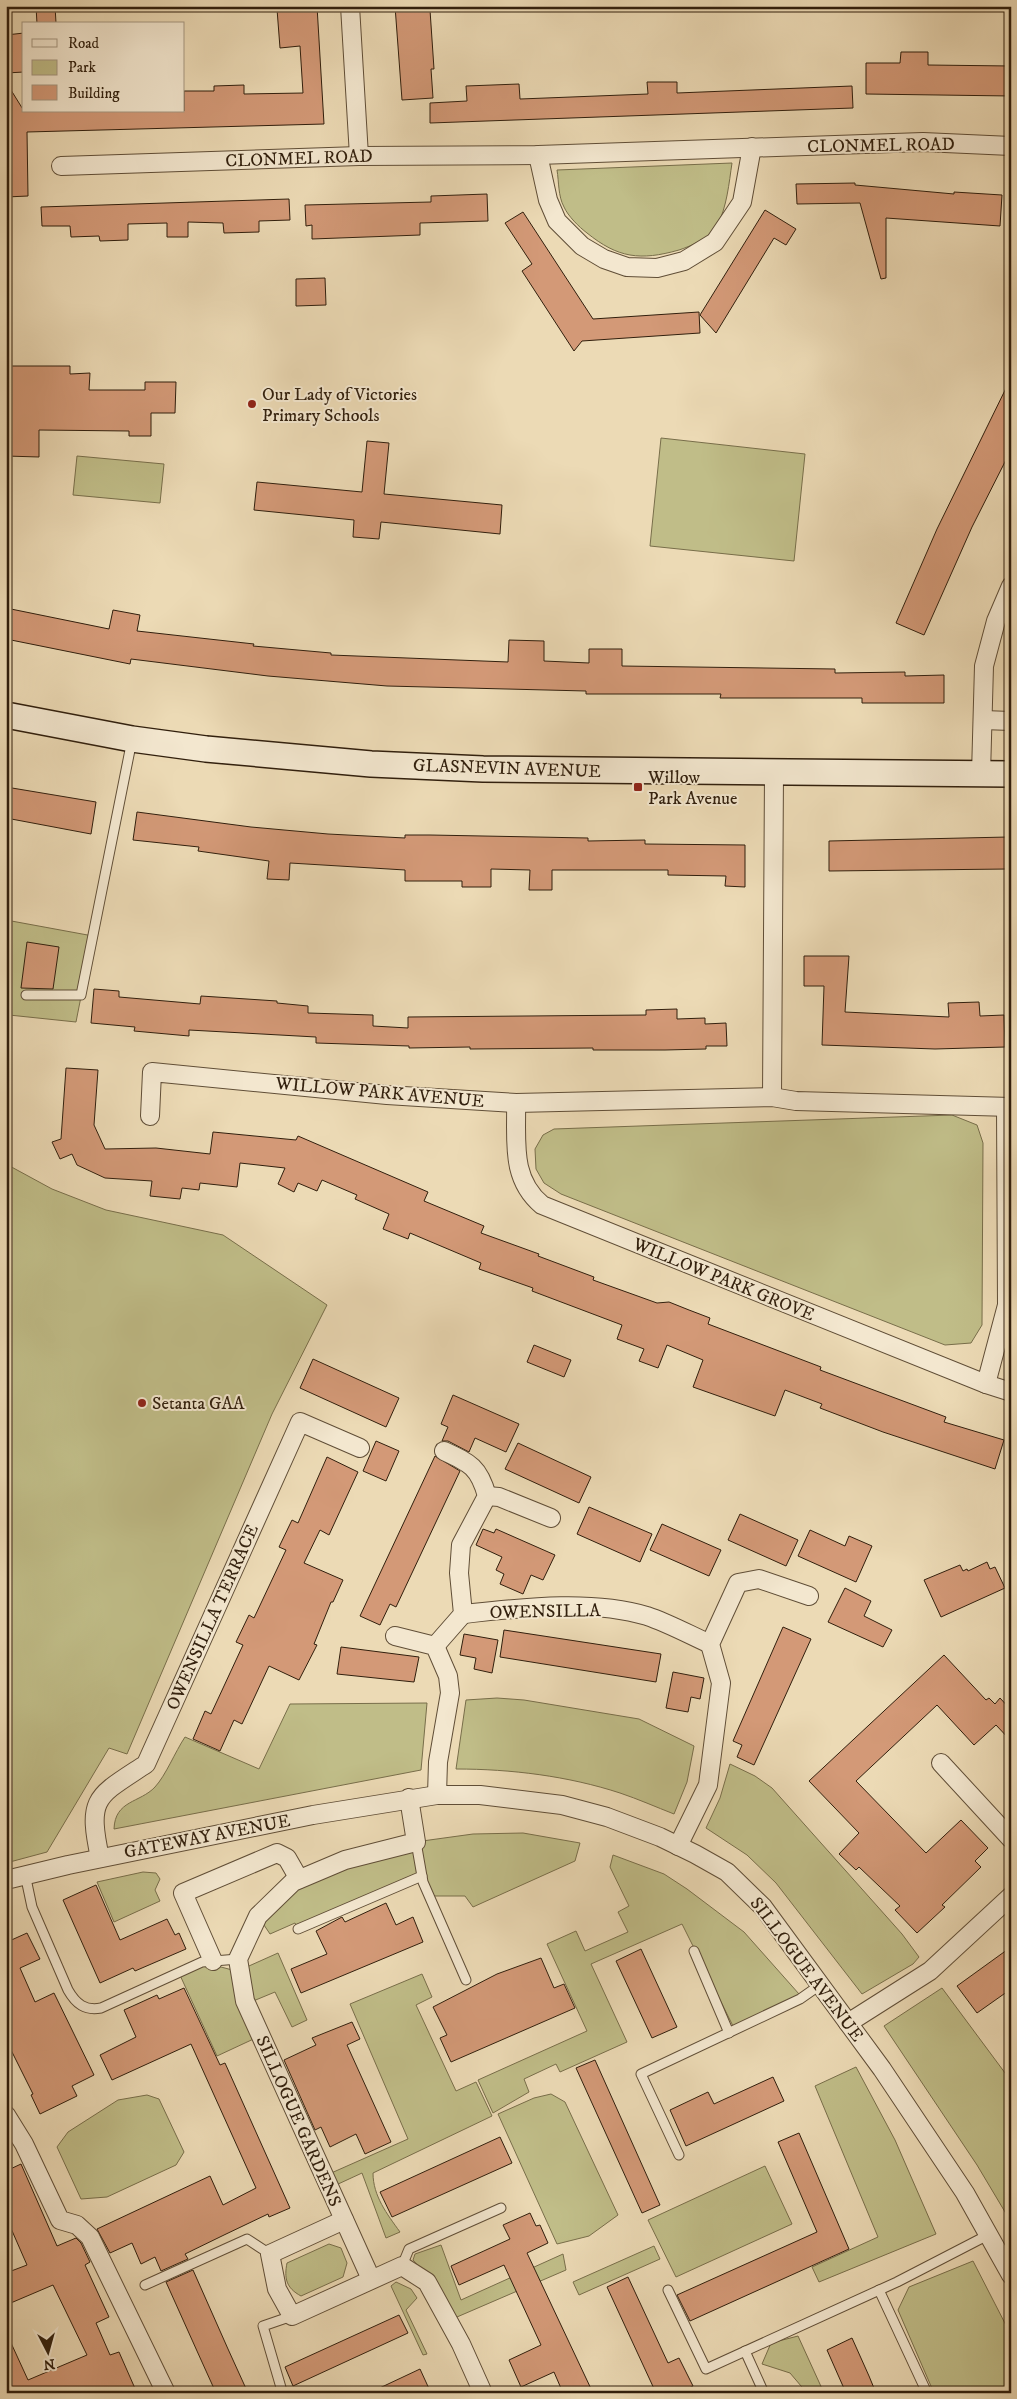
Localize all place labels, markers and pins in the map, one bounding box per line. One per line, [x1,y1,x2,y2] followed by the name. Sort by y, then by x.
[262,384,417,427] place label: Our Lady of Victories Primary Schools
[246,398,258,410] marker: Our Lady of Victories Primary Schools
[647,767,737,810] place label: Willow Park Avenue
[632,781,644,793] marker: Willow Park Avenue
[152,1393,245,1415] place label: Setanta GAA
[136,1397,148,1409] marker: Setanta GAA

